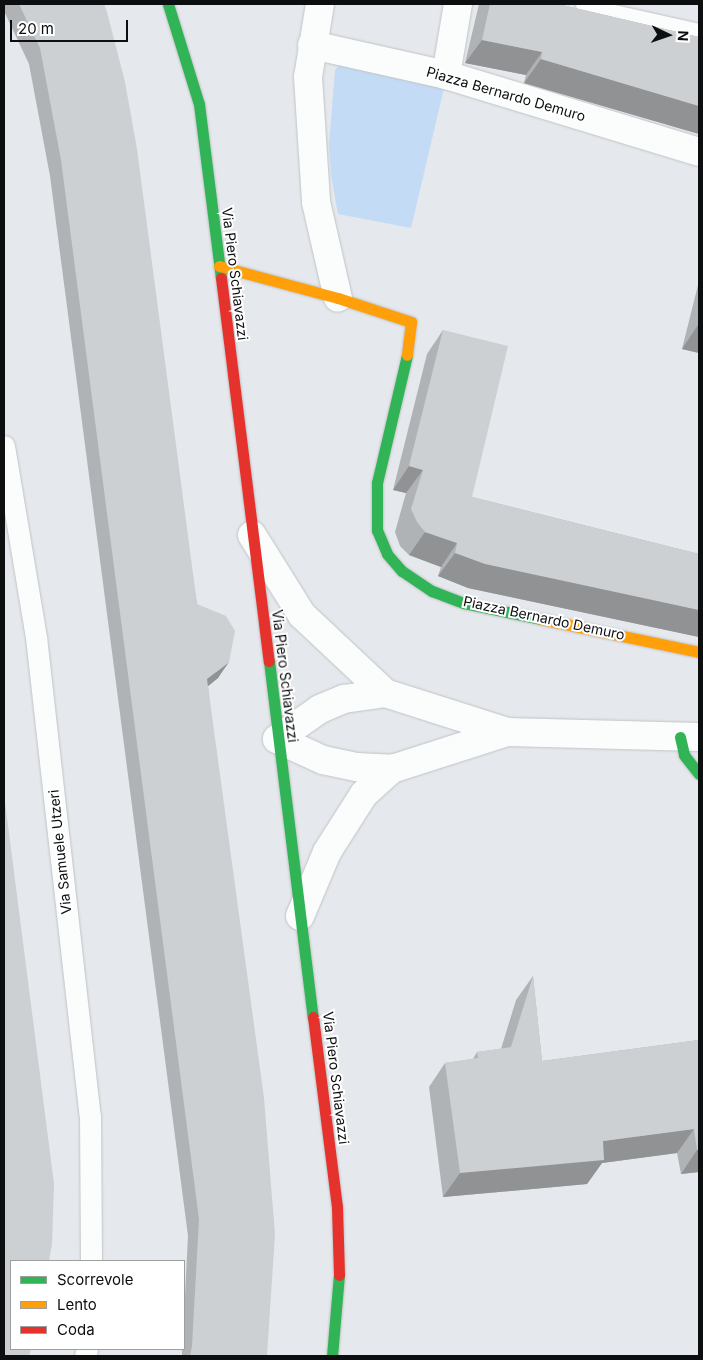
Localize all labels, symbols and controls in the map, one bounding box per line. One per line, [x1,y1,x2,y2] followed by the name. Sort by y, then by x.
[12,10,130,42] scale bar
[643,10,693,60] north arrow
[18,19,54,38] text: 20 m
[675,30,692,42] text: N
[425,63,587,125] street label: Piazza Bernardo Demuro
[219,207,251,341] street label: Via Piero Schiavazzi
[462,593,626,643] street label: Piazza Bernardo Demuro
[269,609,301,743] street label: Via Piero Schiavazzi
[45,789,75,915] street label: Via Samuele Utzeri
[320,1011,352,1145] street label: Via Piero Schiavazzi
[10,1260,185,1350] legend
[57,1270,133,1289] text: Scorrevole
[57,1295,97,1314] text: Lento
[57,1320,95,1339] text: Coda

